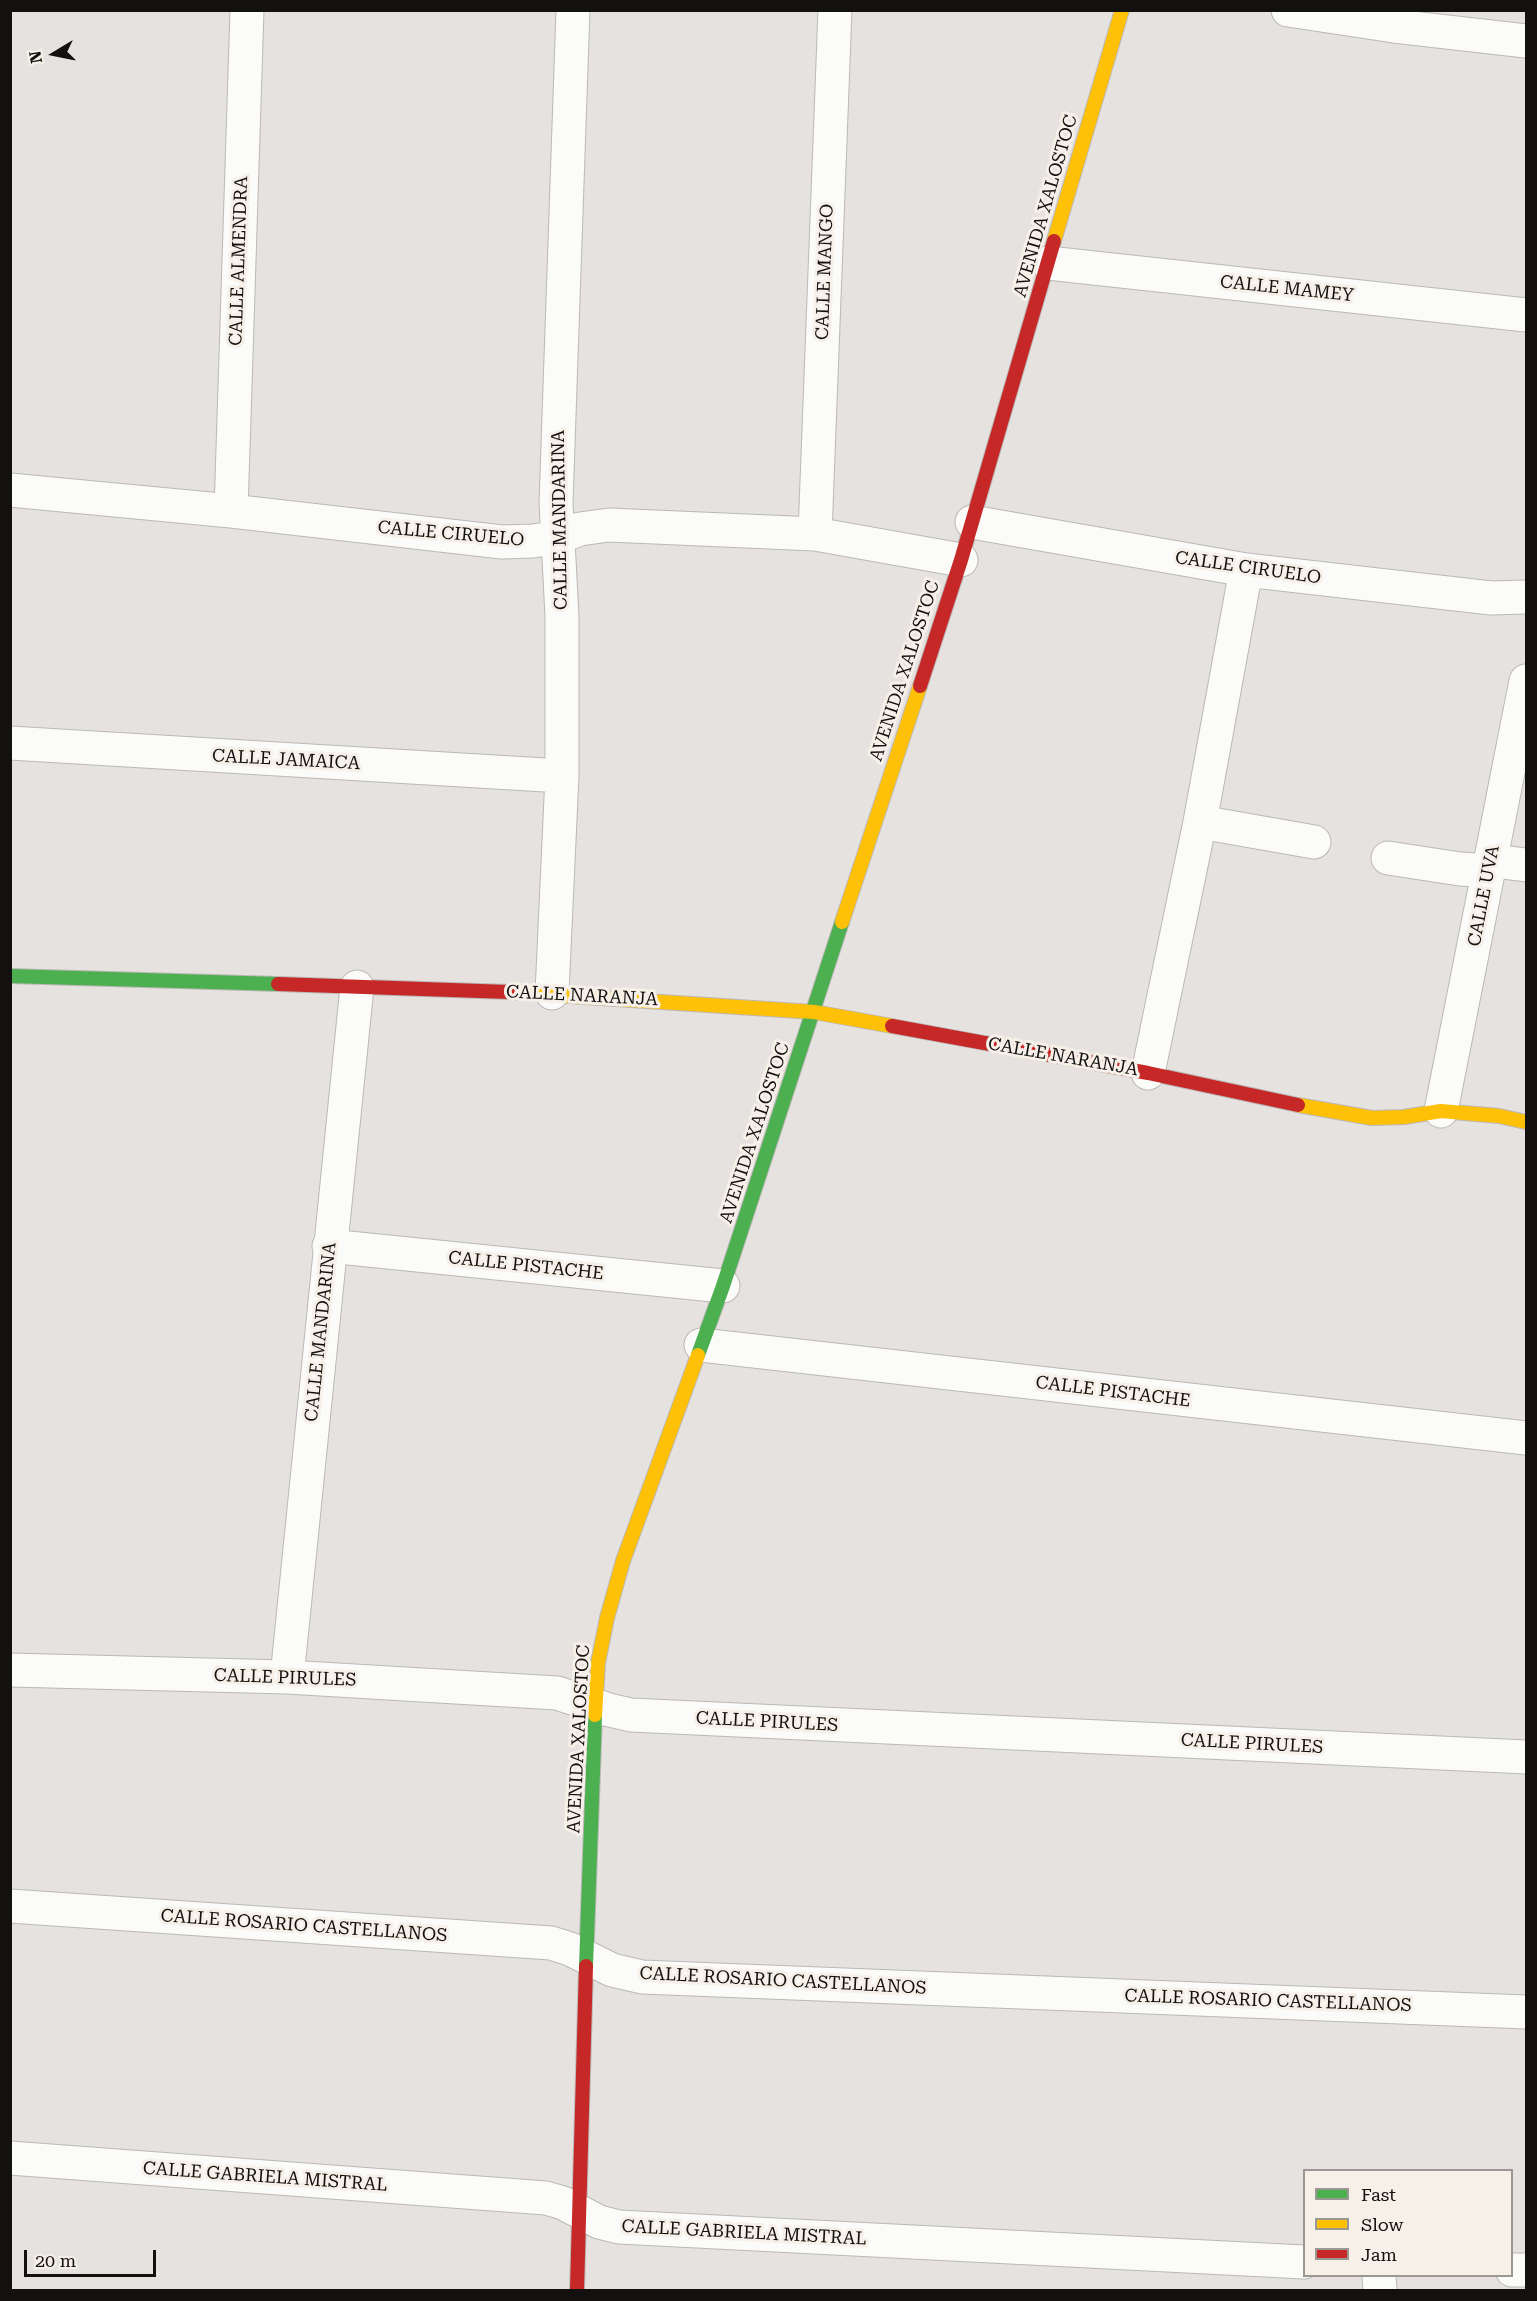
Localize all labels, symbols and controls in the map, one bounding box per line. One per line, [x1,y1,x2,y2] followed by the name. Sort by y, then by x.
[24,24,84,84] north arrow
[25,50,46,65] text: N
[1010,112,1082,300] street label: AVENIDA XALOSTOC
[225,176,253,346] street label: CALLE ALMENDRA
[812,204,838,340] street label: CALLE MANGO
[1219,271,1355,307] street label: CALLE MAMEY
[548,430,572,610] street label: CALLE MANDARINA
[377,517,525,551] street label: CALLE CIRUELO
[1174,547,1322,589] street label: CALLE CIRUELO
[866,578,944,764] street label: AVENIDA XALOSTOC
[211,745,361,775] street label: CALLE JAMAICA
[1464,844,1504,948] street label: CALLE UVA
[505,981,659,1011] street label: CALLE NARANJA
[986,1033,1140,1081] street label: CALLE NARANJA
[716,1040,794,1226] street label: AVENIDA XALOSTOC
[301,1241,341,1423] street label: CALLE MANDARINA
[447,1247,605,1285] street label: CALLE PISTACHE
[1034,1372,1192,1412] street label: CALLE PISTACHE
[563,1644,595,1834] street label: AVENIDA XALOSTOC
[213,1665,357,1691] street label: CALLE PIRULES
[695,1707,839,1737] street label: CALLE PIRULES
[1180,1729,1324,1759] street label: CALLE PIRULES
[160,1905,448,1947] street label: CALLE ROSARIO CASTELLANOS
[639,1963,927,1999] street label: CALLE ROSARIO CASTELLANOS
[1124,1985,1412,2017] street label: CALLE ROSARIO CASTELLANOS
[142,2158,388,2196] street label: CALLE GABRIELA MISTRAL
[1303,2169,1513,2277] legend
[1361,2184,1396,2205] text: Fast
[1361,2214,1403,2235] text: Slow
[621,2216,867,2250] street label: CALLE GABRIELA MISTRAL
[27,2238,159,2276] scale bar
[1361,2244,1397,2265] text: Jam
[35,2250,76,2271] text: 20 m

